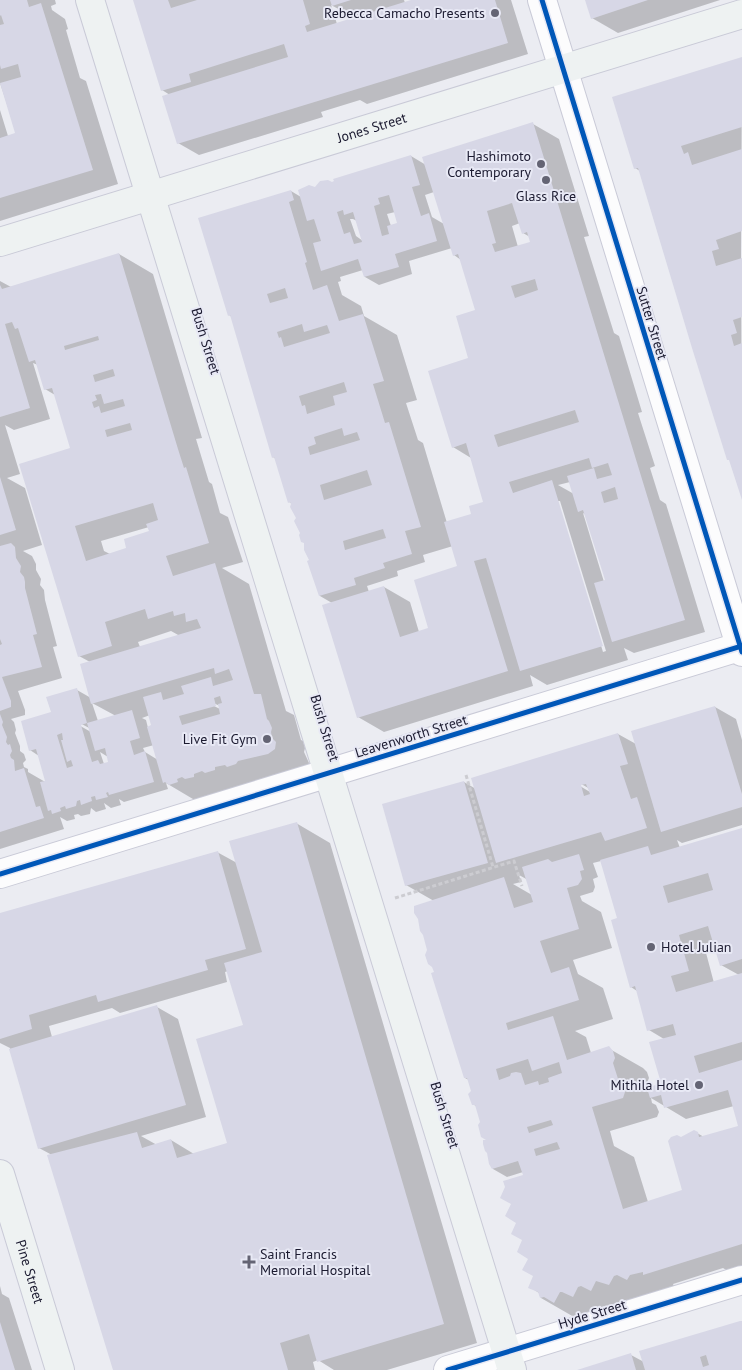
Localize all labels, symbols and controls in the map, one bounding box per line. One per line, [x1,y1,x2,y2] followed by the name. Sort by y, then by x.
[324,4,485,22] place label: Rebecca Camacho Presents
[489,7,501,19] marker: Rebecca Camacho Presents
[334,109,409,147] street label: Jones Street
[447,147,531,181] place label: Hashimoto Contemporary
[535,158,547,170] marker: Hashimoto Contemporary
[540,174,552,186] marker: Glass Rice
[516,187,576,205] place label: Glass Rice
[632,284,672,362] street label: Sutter Street
[187,305,225,377] street label: Bush Street
[306,692,344,764] street label: Bush Street
[353,710,470,762] street label: Leavenworth Street
[183,730,257,748] place label: Live Fit Gym
[261,733,273,745] marker: Live Fit Gym
[661,938,732,956] place label: Hotel Julian
[645,941,657,953] marker: Hotel Julian
[611,1076,689,1094] place label: Mithila Hotel
[426,1079,464,1151] street label: Bush Street
[693,1079,705,1091] marker: Mithila Hotel
[12,1237,48,1306] street label: Pine Street
[260,1245,370,1279] place label: Saint Francis Memorial Hospital
[242,1255,256,1269] marker: Saint Francis Memorial Hospital
[556,1295,628,1333] street label: Hyde Street

